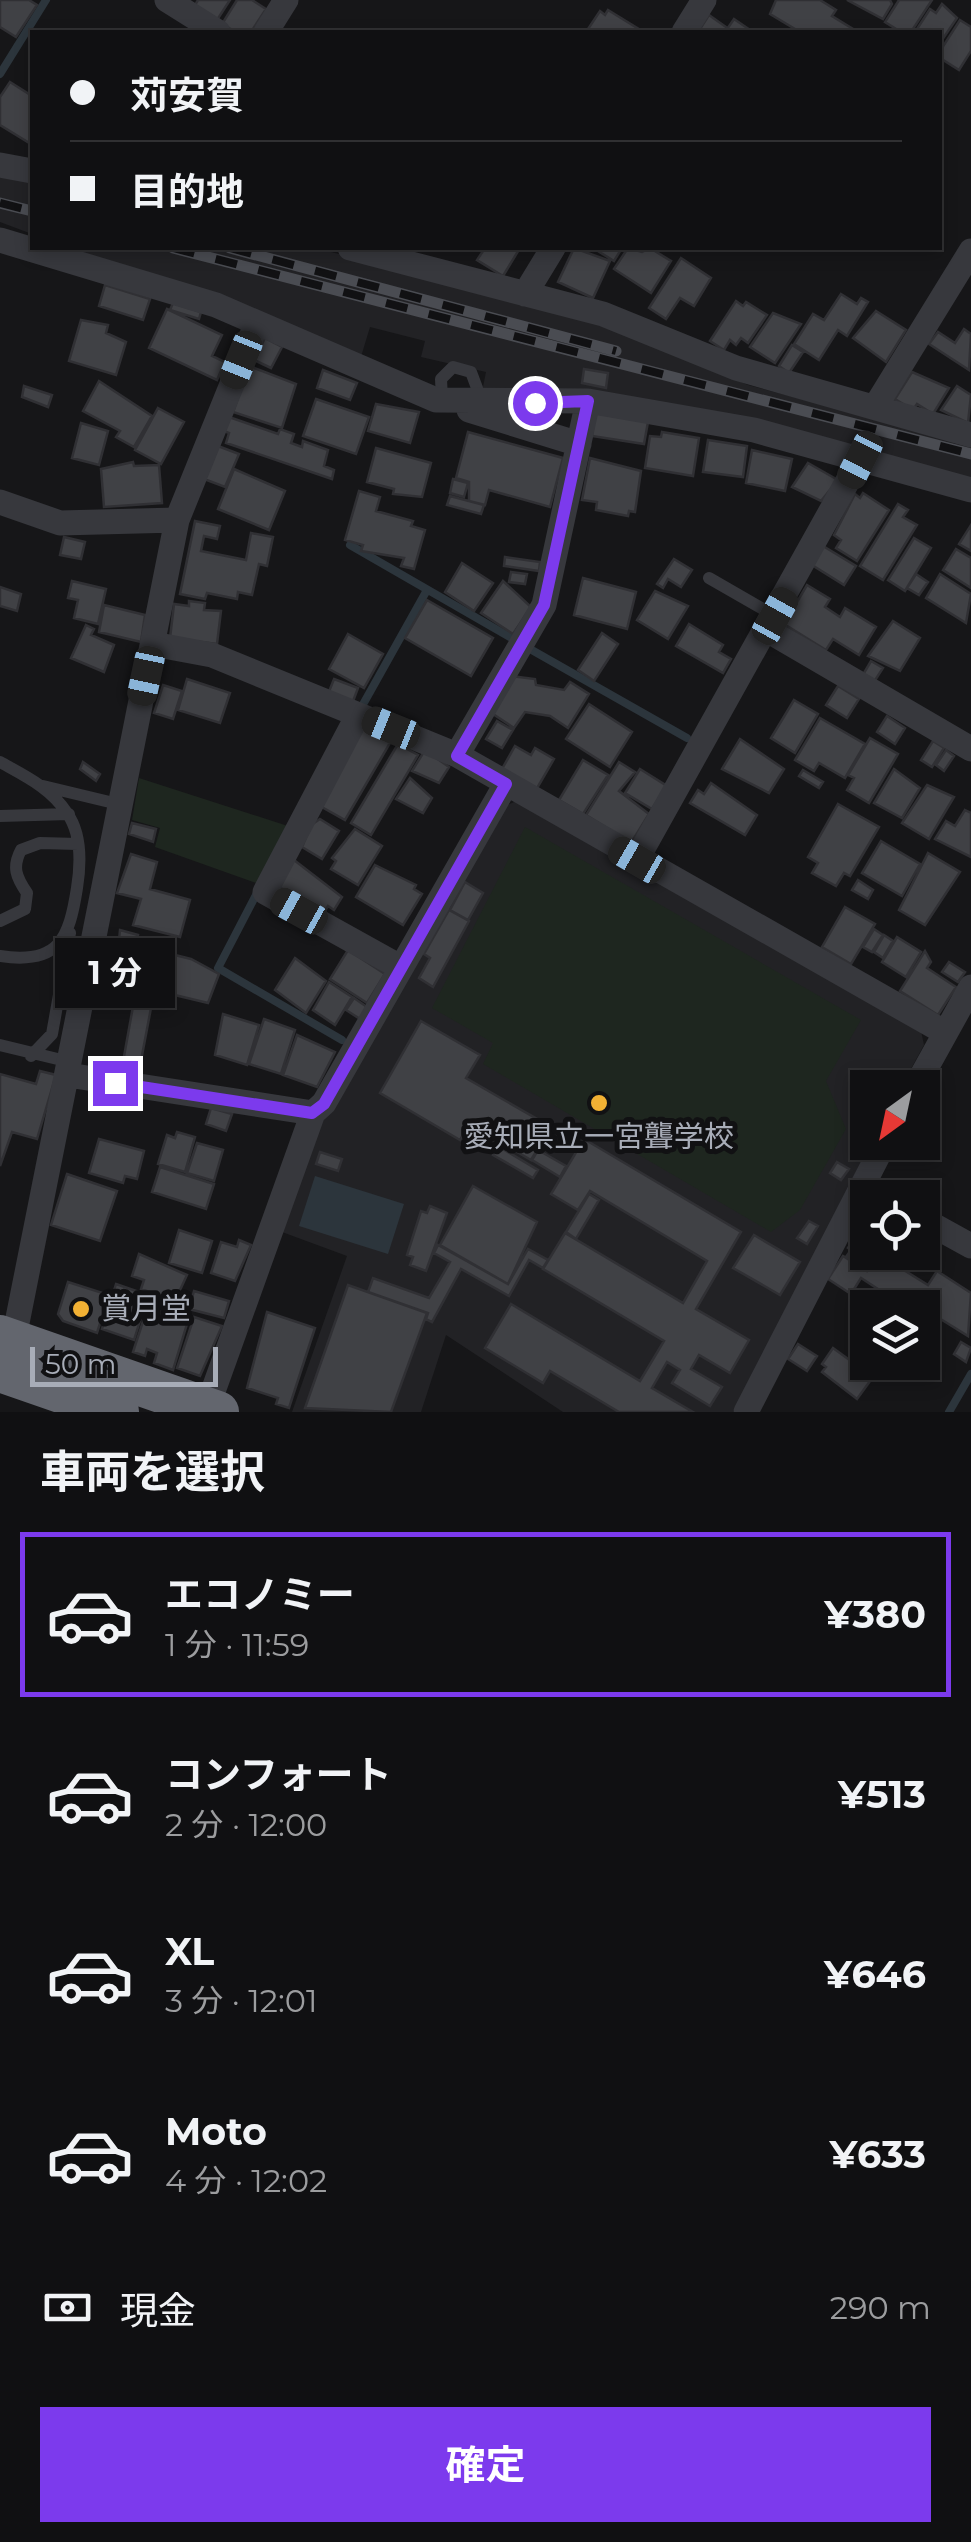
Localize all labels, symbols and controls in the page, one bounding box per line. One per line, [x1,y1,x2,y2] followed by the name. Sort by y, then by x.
[130,72,244,119] text: 苅安賀
[130,168,244,215] text: 目的地
[216,327,266,393] car
[513,381,558,426] route start
[833,426,887,494] car
[747,582,803,650] car
[125,644,167,708] car
[358,703,424,753] car
[604,832,670,888] car
[265,883,333,939] car
[55,938,175,1008] callout: 1 分
[88,953,142,992] text: 1 分
[93,1061,138,1106] route end
[850,1070,940,1160] north arrow
[850,1070,940,1380] map controls
[588,1092,610,1114] marker: 愛知県立一宮聾学校
[464,1118,734,1155] place label: 愛知県立一宮聾学校
[850,1180,940,1270] button: locate
[101,1290,191,1327] place label: 賞月堂
[850,1290,940,1380] button: layers
[70,1298,92,1320] marker: 賞月堂
[30,1342,218,1386] scale bar
[45,1347,116,1381] text: 50 m
[40,1444,265,1499] text: 車両を選択
[45,1570,135,1660] icon: car
[165,1571,355,1618] text: エコノミー
[824,1591,926,1638] text: ¥380
[165,1625,309,1664] text: 1 分 · 11:59
[45,1750,135,1840] icon: car
[165,1751,392,1798] text: コンフォート
[838,1771,926,1818] text: ¥513
[165,1805,327,1844] text: 2 分 · 12:00
[165,1928,214,1975] text: XL
[45,1930,135,2020] icon: car
[824,1951,926,1998] text: ¥646
[165,1981,318,2020] text: 3 分 · 12:01
[165,2108,267,2155] text: Moto
[45,2110,135,2200] icon: car
[830,2131,926,2178] text: ¥633
[165,2161,327,2200] text: 4 分 · 12:02
[40,2280,95,2335] icon: cash
[120,2287,196,2334] text: 現金
[830,2288,931,2327] text: 290 m
[40,2407,931,2522] button: 確定

